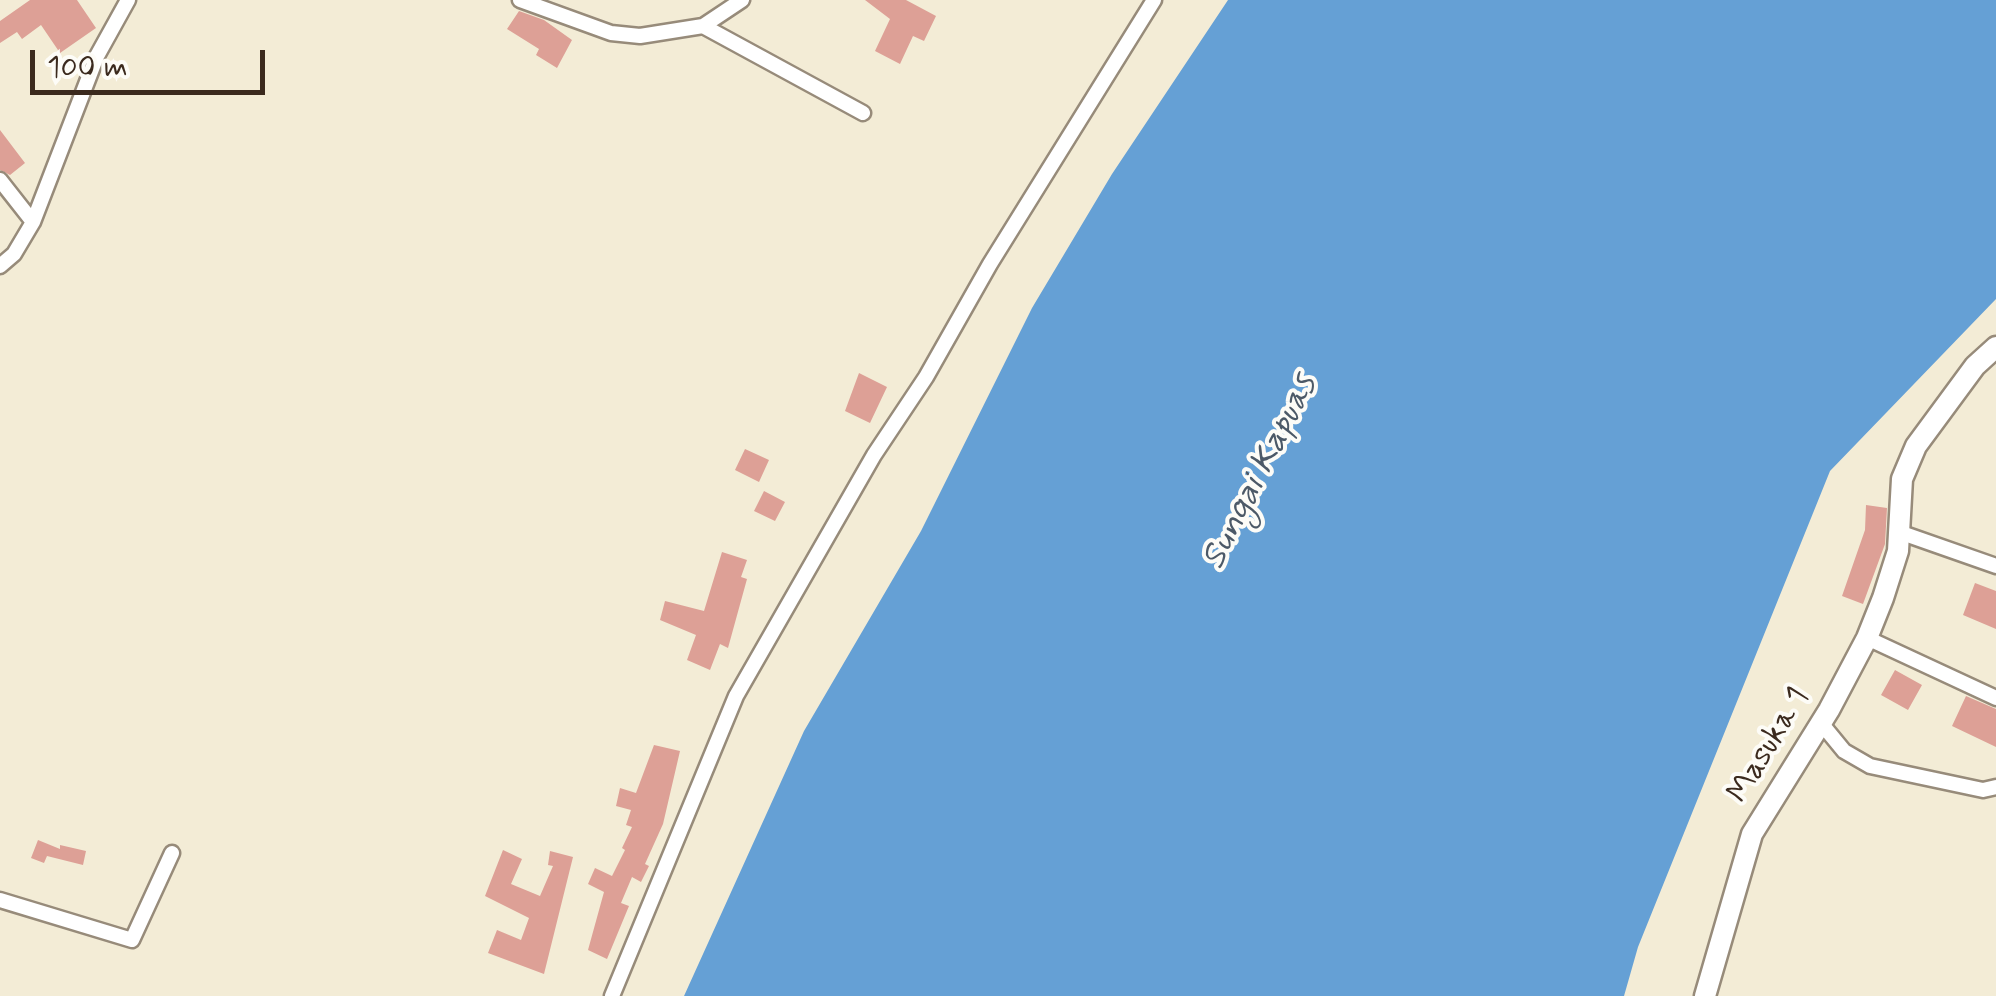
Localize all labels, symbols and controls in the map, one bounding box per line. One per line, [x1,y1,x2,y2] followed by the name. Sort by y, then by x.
[35,30,270,92] scale bar
[47,48,128,87] text: 100 m
[1194,369,1328,577] water label: Sungai Kapuas
[1721,681,1819,811] street label: Masuka 1

